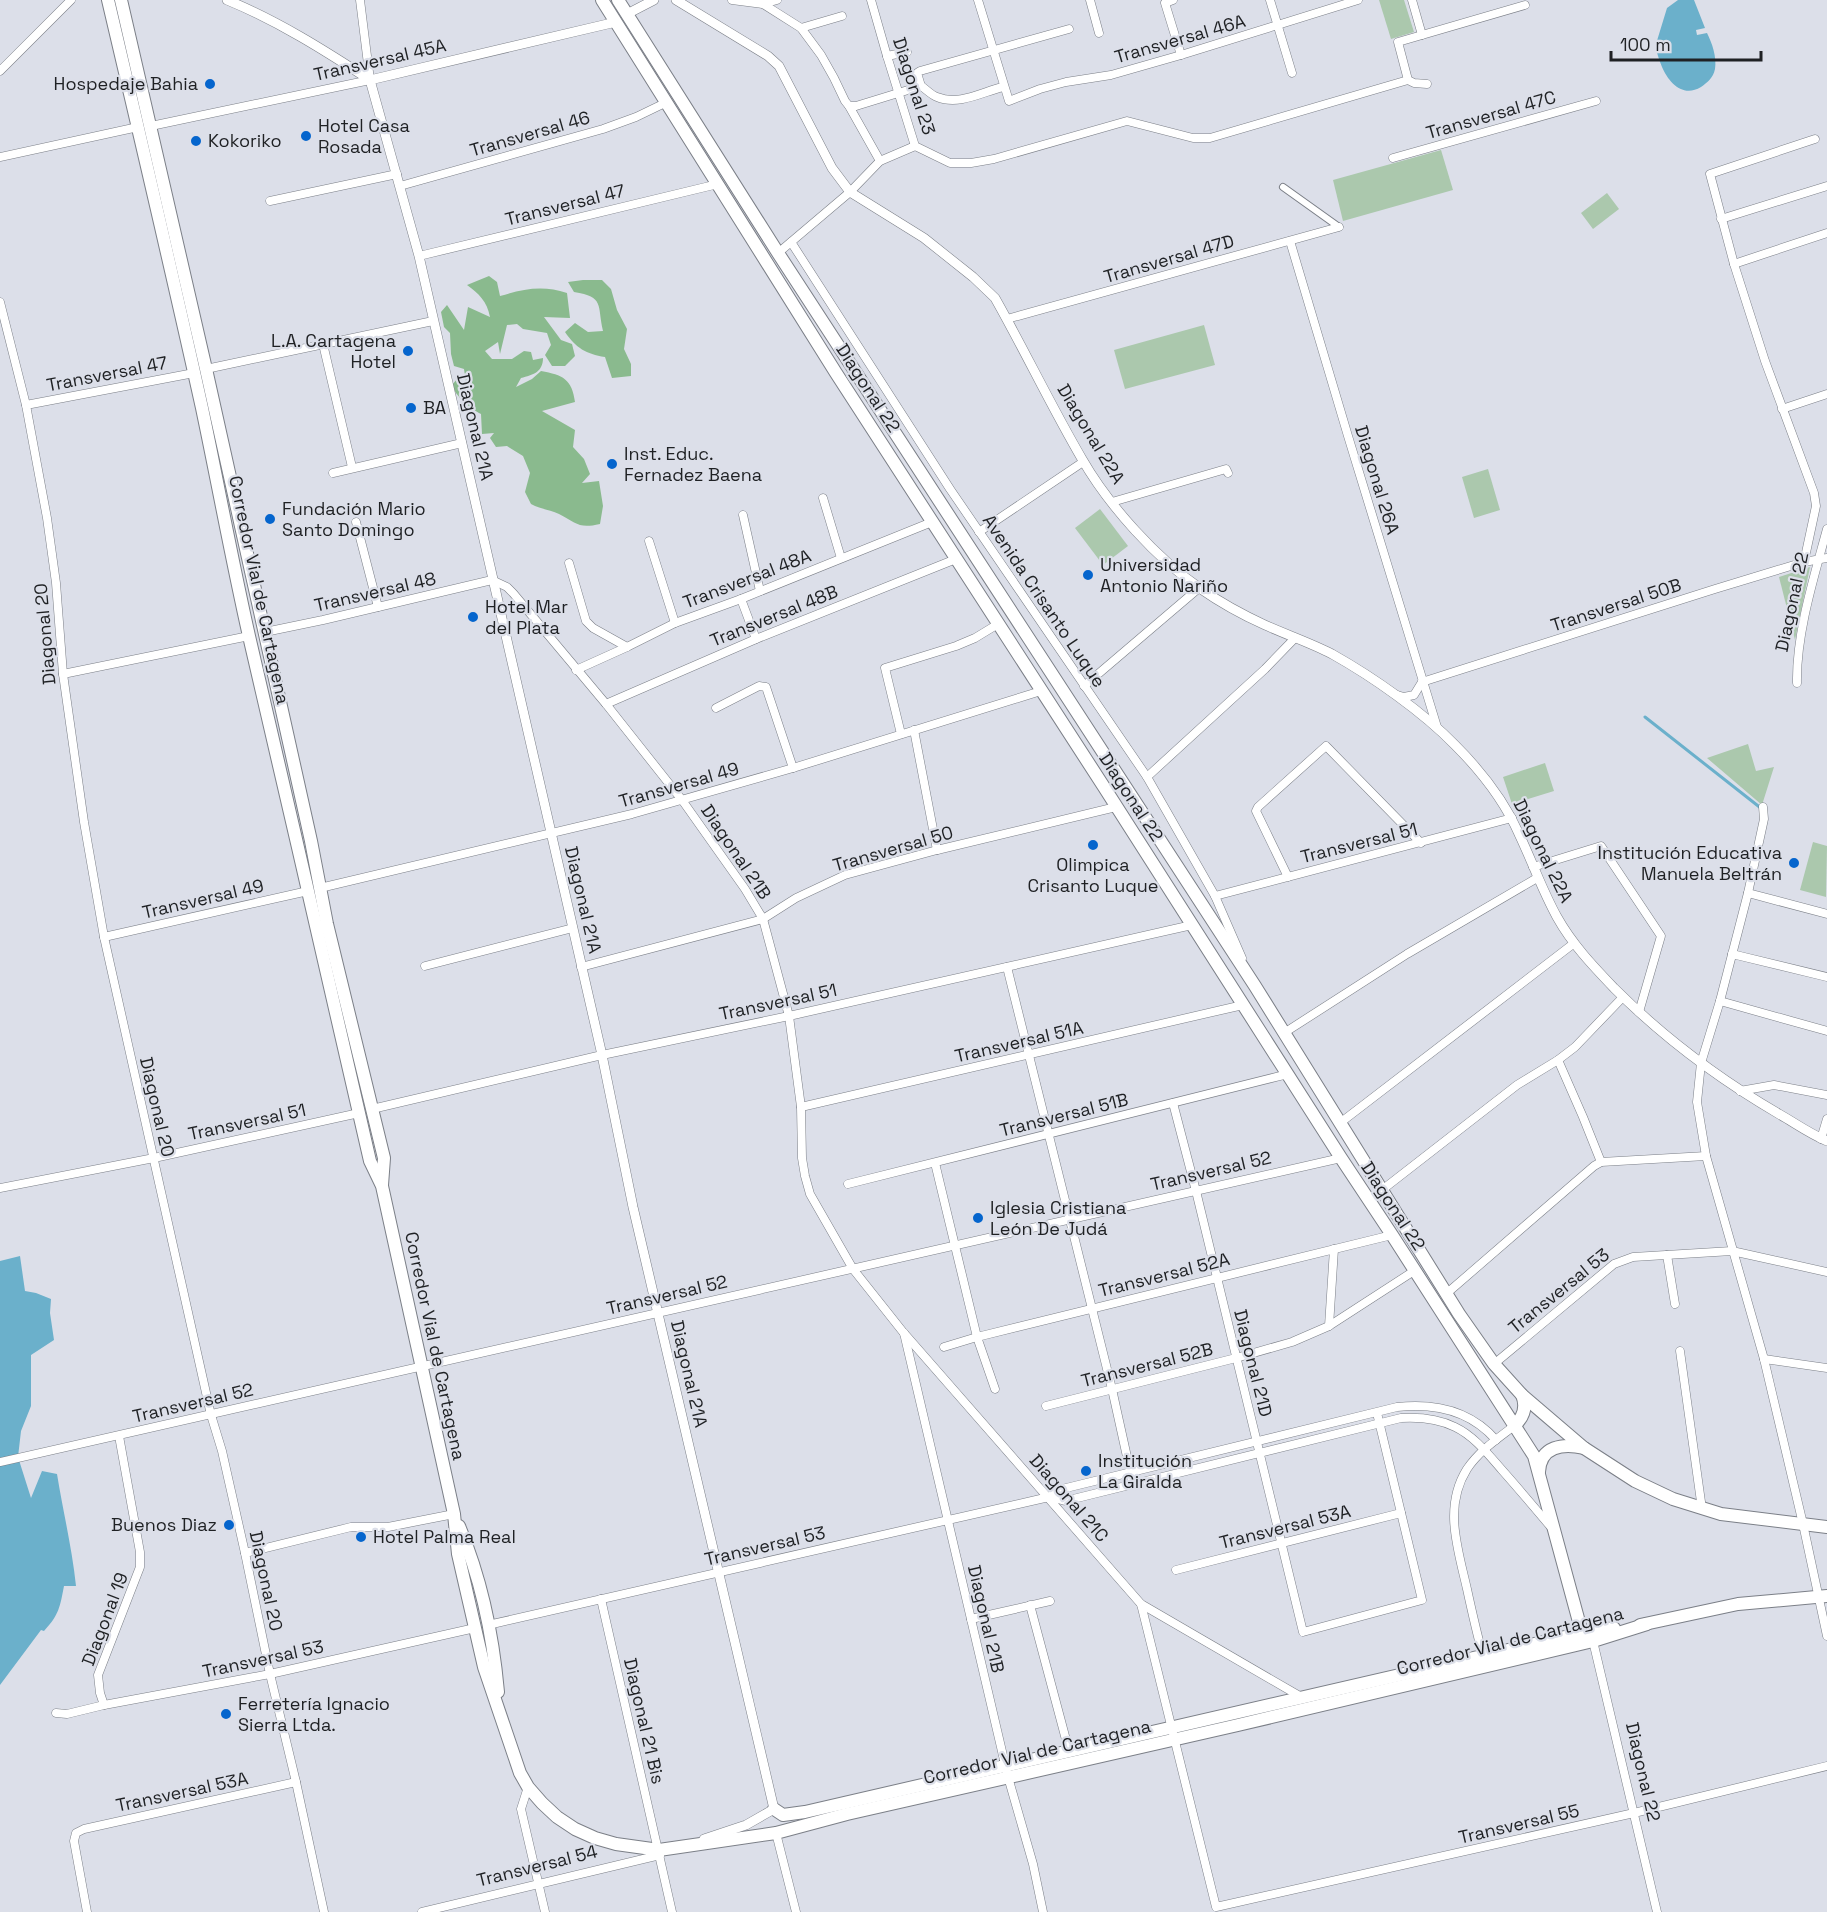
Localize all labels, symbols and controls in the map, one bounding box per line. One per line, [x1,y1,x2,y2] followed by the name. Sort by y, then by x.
[1112,9,1248,68] street label: Transversal 46A
[1611,24,1761,62] scale bar
[312,33,448,86] street label: Transversal 45A
[1620,33,1671,56] text: 100 m
[888,34,941,138] street label: Diagonal 23
[54,72,198,95] place label: Hospedaje Bahia
[203,77,217,91] marker: Hospedaje Bahia
[1423,85,1558,144] street label: Transversal 47C
[467,105,593,162] street label: Transversal 46
[318,114,410,158] place label: Hotel Casa Rosada
[208,129,282,152] place label: Kokoriko
[299,129,313,143] marker: Hotel Casa Rosada
[189,134,203,148] marker: Kokoriko
[503,179,627,230] street label: Transversal 47
[1101,229,1237,288] street label: Transversal 47D
[271,329,396,373] place label: L.A. Cartagena Hotel
[831,339,906,436] street label: Diagonal 22
[401,344,415,358] marker: L.A. Cartagena Hotel
[45,351,169,396] street label: Transversal 47
[452,371,499,483] street label: Diagonal 21A
[1053,380,1130,488] street label: Diagonal 22A
[423,396,446,419] place label: BA
[404,401,418,415] marker: BA
[1350,423,1405,537] street label: Diagonal 26A
[624,442,762,486] place label: Inst. Educ. Fernadez Baena
[605,457,619,471] marker: Inst. Educ. Fernadez Baena
[224,474,295,706] street label: Corredor Vial de Cartagena
[282,497,426,541] place label: Fundación Mario Santo Domingo
[978,510,1111,692] street label: Avenida Crisanto Luque
[263,512,277,526] marker: Fundación Mario Santo Domingo
[679,544,814,614] street label: Transversal 48A
[1770,550,1813,654] street label: Diagonal 22
[1100,553,1228,597] place label: Universidad Antonio Nariño
[312,566,438,617] street label: Transversal 48
[1081,568,1095,582] marker: Universidad Antonio Nariño
[1548,573,1684,636] street label: Transversal 50B
[706,579,841,652] street label: Transversal 48B
[29,582,60,686] street label: Diagonal 20
[485,595,568,639] place label: Hotel Mar del Plata
[466,610,480,624] marker: Hotel Mar del Plata
[1094,748,1169,845] street label: Diagonal 22
[616,756,742,813] street label: Transversal 49
[1508,795,1578,906] street label: Diagonal 22A
[696,800,777,904] street label: Diagonal 21B
[1298,817,1420,868] street label: Transversal 51
[830,820,956,877] street label: Transversal 50
[1086,838,1100,852] marker: Olimpica Crisanto Luque
[1598,841,1782,885] place label: Institución Educativa Manuela Beltrán
[560,844,607,956] street label: Diagonal 21A
[1027,853,1159,897] place label: Olimpica Crisanto Luque
[1787,856,1801,870] marker: Institución Educativa Manuela Beltrán
[140,873,266,924] street label: Transversal 49
[717,978,839,1025] street label: Transversal 51
[952,1016,1085,1067] street label: Transversal 51A
[135,1055,180,1159] street label: Diagonal 20
[997,1087,1130,1142] street label: Transversal 51B
[186,1098,308,1145] street label: Transversal 51
[1148,1145,1273,1196] street label: Transversal 52
[1356,1157,1431,1254] street label: Diagonal 22
[990,1196,1126,1240] place label: Iglesia Cristiana León De Judá
[971,1211,985,1225] marker: Iglesia Cristiana León De Judá
[400,1230,471,1462] street label: Corredor Vial de Cartagena
[1504,1243,1614,1338] street label: Transversal 53
[1096,1247,1232,1302] street label: Transversal 52A
[604,1269,729,1320] street label: Transversal 52
[1229,1307,1278,1419] street label: Diagonal 21D
[666,1318,713,1430] street label: Diagonal 21A
[1079,1337,1215,1392] street label: Transversal 52B
[130,1377,255,1428] street label: Transversal 52
[1025,1449,1114,1547] street label: Diagonal 21C
[1098,1449,1192,1493] place label: Institución La Giralda
[1079,1464,1093,1478] marker: Institución La Giralda
[1217,1499,1353,1554] street label: Transversal 53A
[111,1513,217,1536] place label: Buenos Diaz
[222,1518,236,1532] marker: Buenos Diaz
[702,1520,828,1571] street label: Transversal 53
[373,1525,516,1548] place label: Hotel Palma Real
[245,1529,288,1633] street label: Diagonal 20
[354,1530,368,1544] marker: Hotel Palma Real
[963,1563,1010,1675] street label: Diagonal 21B
[76,1569,133,1669] street label: Diagonal 19
[1394,1601,1626,1680] street label: Corredor Vial de Cartagena
[200,1634,326,1683] street label: Transversal 53
[619,1656,670,1786] street label: Diagonal 21 Bis
[238,1692,390,1736] place label: Ferretería Ignacio Sierra Ltda.
[219,1707,233,1721] marker: Ferretería Ignacio Sierra Ltda.
[921,1714,1153,1789] street label: Corredor Vial de Cartagena
[1621,1720,1666,1824] street label: Diagonal 22
[114,1766,250,1817] street label: Transversal 53A
[1456,1798,1581,1849] street label: Transversal 55
[474,1839,600,1892] street label: Transversal 54

